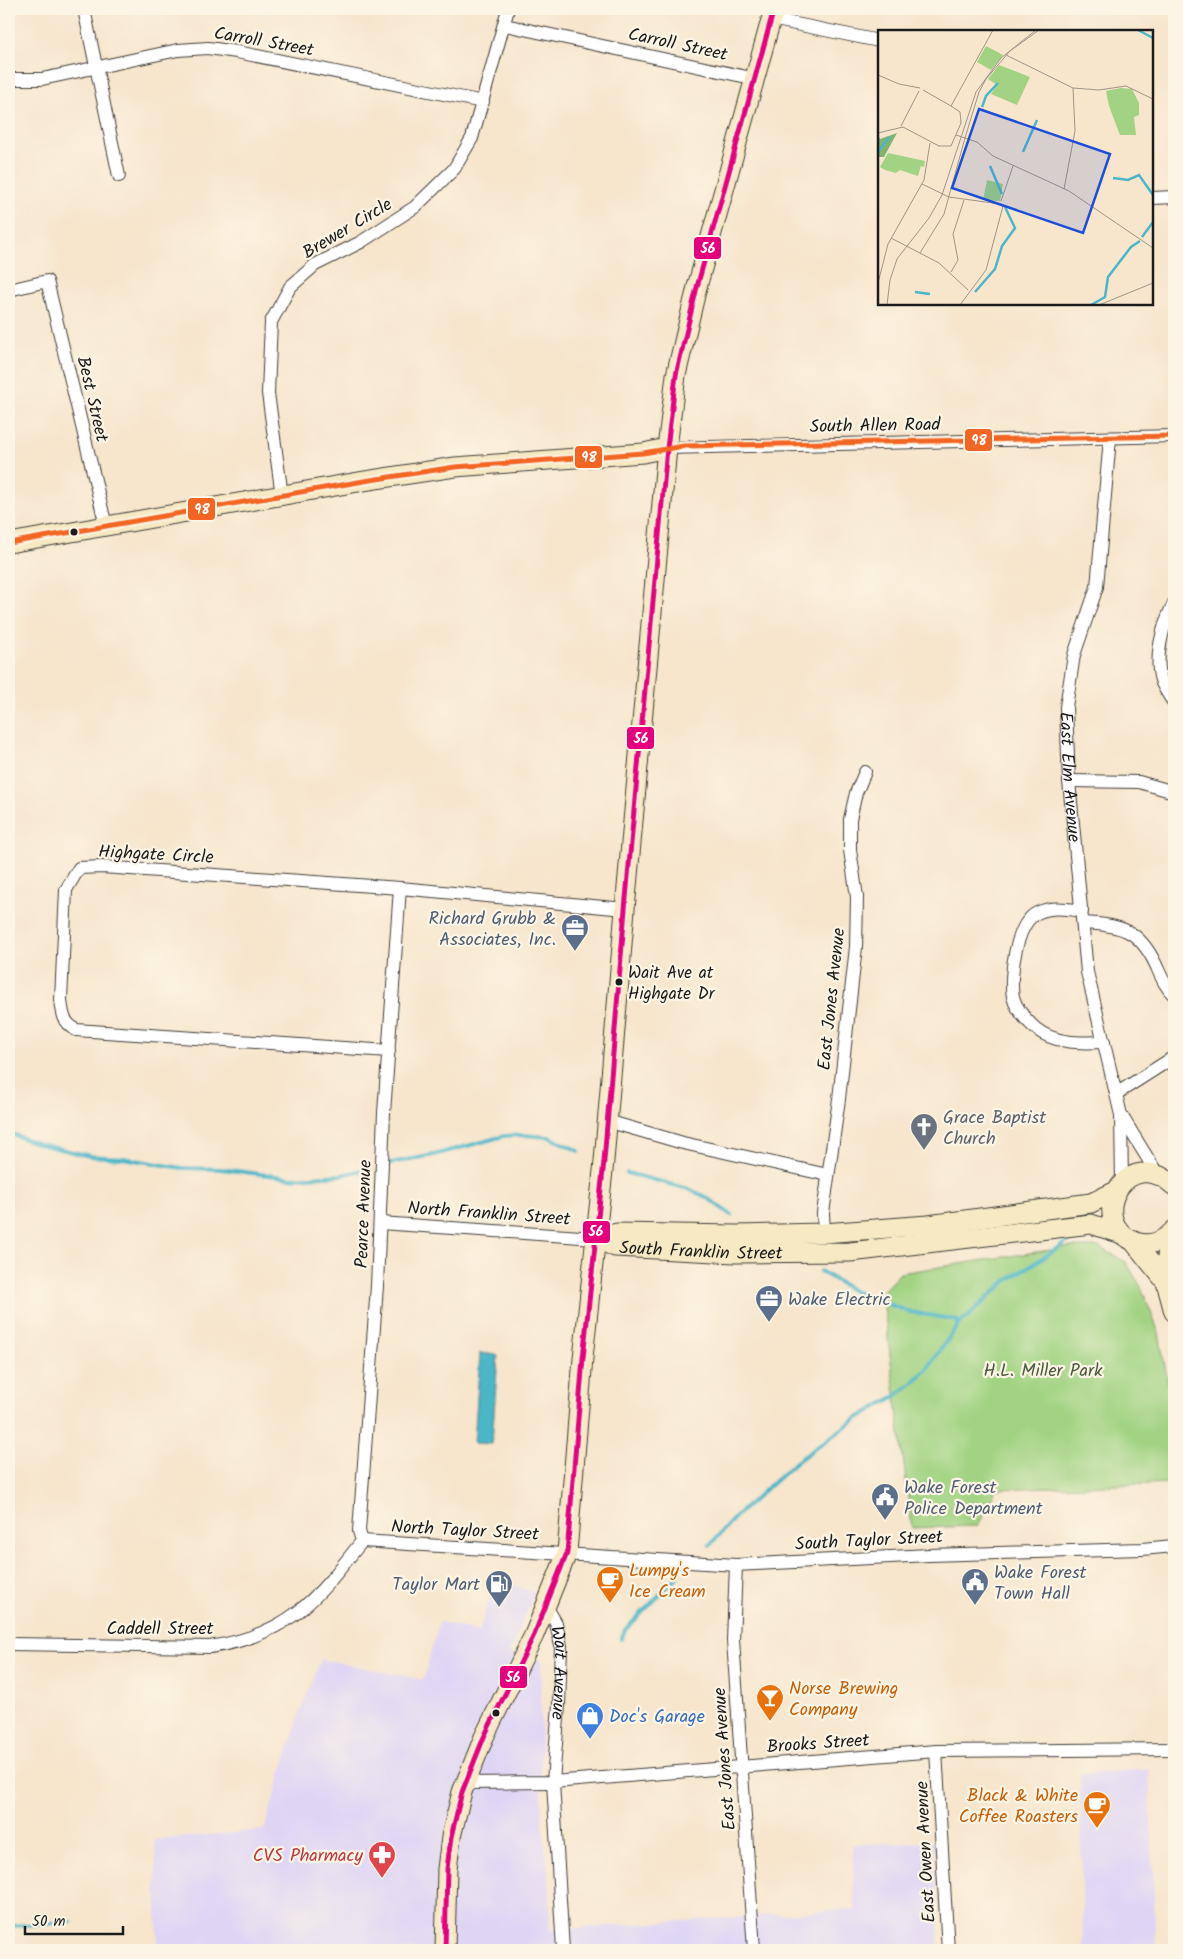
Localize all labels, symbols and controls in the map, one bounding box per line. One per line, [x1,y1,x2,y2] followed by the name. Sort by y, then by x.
[211,19,317,66] street label: Carroll Street
[625,21,731,70] street label: Carroll Street
[878,30,1153,305] inset map
[297,191,398,268] street label: Brewer Circle
[693,236,722,260] line badge: 56
[700,238,716,260] text: 56
[68,354,116,446] street label: Best Street
[809,411,942,442] street label: South Allen Road
[964,428,993,452] line badge: 98
[971,430,987,452] text: 98
[574,445,603,469] line badge: 98
[581,447,597,469] text: 98
[187,497,216,521] line badge: 98
[194,499,210,521] text: 98
[69,527,79,537] unlabelled marker
[1050,711,1088,843] street label: East Elm Avenue
[626,726,655,750] line badge: 56
[633,728,649,750] text: 56
[98,838,214,873] street label: Highgate Circle
[429,905,556,955] place label: Richard Grubb & Associates, Inc.
[560,913,590,952] office icon: Richard Grubb & Associates, Inc.
[811,927,854,1072] street label: East Jones Avenue
[628,960,716,1008] place label: Wait Ave at Highgate Dr
[614,977,624,987] marker: Wait Ave at Highgate Dr
[943,1104,1047,1154] place label: Grace Baptist Church
[909,1112,939,1151] church icon: Grace Baptist Church
[348,1159,381,1269] street label: Pearce Avenue
[407,1194,572,1235] street label: North Franklin Street
[582,1220,611,1244] line badge: 56
[588,1221,604,1243] text: 56
[619,1234,784,1269] street label: South Franklin Street
[754,1284,784,1323] office icon: Wake Electric
[788,1286,891,1315] place label: Wake Electric
[984,1357,1103,1386] park label: H.L. Miller Park
[904,1474,1044,1524] place label: Wake Forest Police Department
[870,1482,900,1521] public building icon: Wake Forest Police Department
[390,1513,541,1550] street label: North Taylor Street
[794,1523,945,1560] street label: South Taylor Street
[629,1557,706,1607] place label: Lumpy's Ice Cream
[994,1559,1088,1609] place label: Wake Forest Town Hall
[595,1565,625,1604] cafe icon: Lumpy's Ice Cream
[960,1567,990,1606] public building icon: Wake Forest Town Hall
[484,1569,514,1608] fuel station icon: Taylor Mart
[392,1571,481,1600] place label: Taylor Mart
[107,1615,215,1644] street label: Caddell Street
[541,1623,574,1721] street label: Wait Avenue
[499,1665,528,1689] line badge: 56
[505,1667,521,1689] text: 56
[789,1675,898,1725] place label: Norse Brewing Company
[755,1683,785,1722] bar icon: Norse Brewing Company
[706,1687,745,1831] street label: East Jones Avenue
[575,1701,605,1740] shop icon: Doc's Garage
[609,1703,705,1732] place label: Doc's Garage
[491,1708,501,1718] unlabelled marker
[766,1726,871,1763] street label: Brooks Street
[908,1780,945,1924] street label: East Owen Avenue
[959,1782,1078,1832] place label: Black & White Coffee Roasters
[1082,1790,1112,1829] cafe icon: Black & White Coffee Roasters
[367,1840,397,1879] pharmacy icon: CVS Pharmacy
[253,1842,364,1871] place label: CVS Pharmacy
[25,1904,122,1936] scale bar
[32,1910,66,1934] text: 50 m

